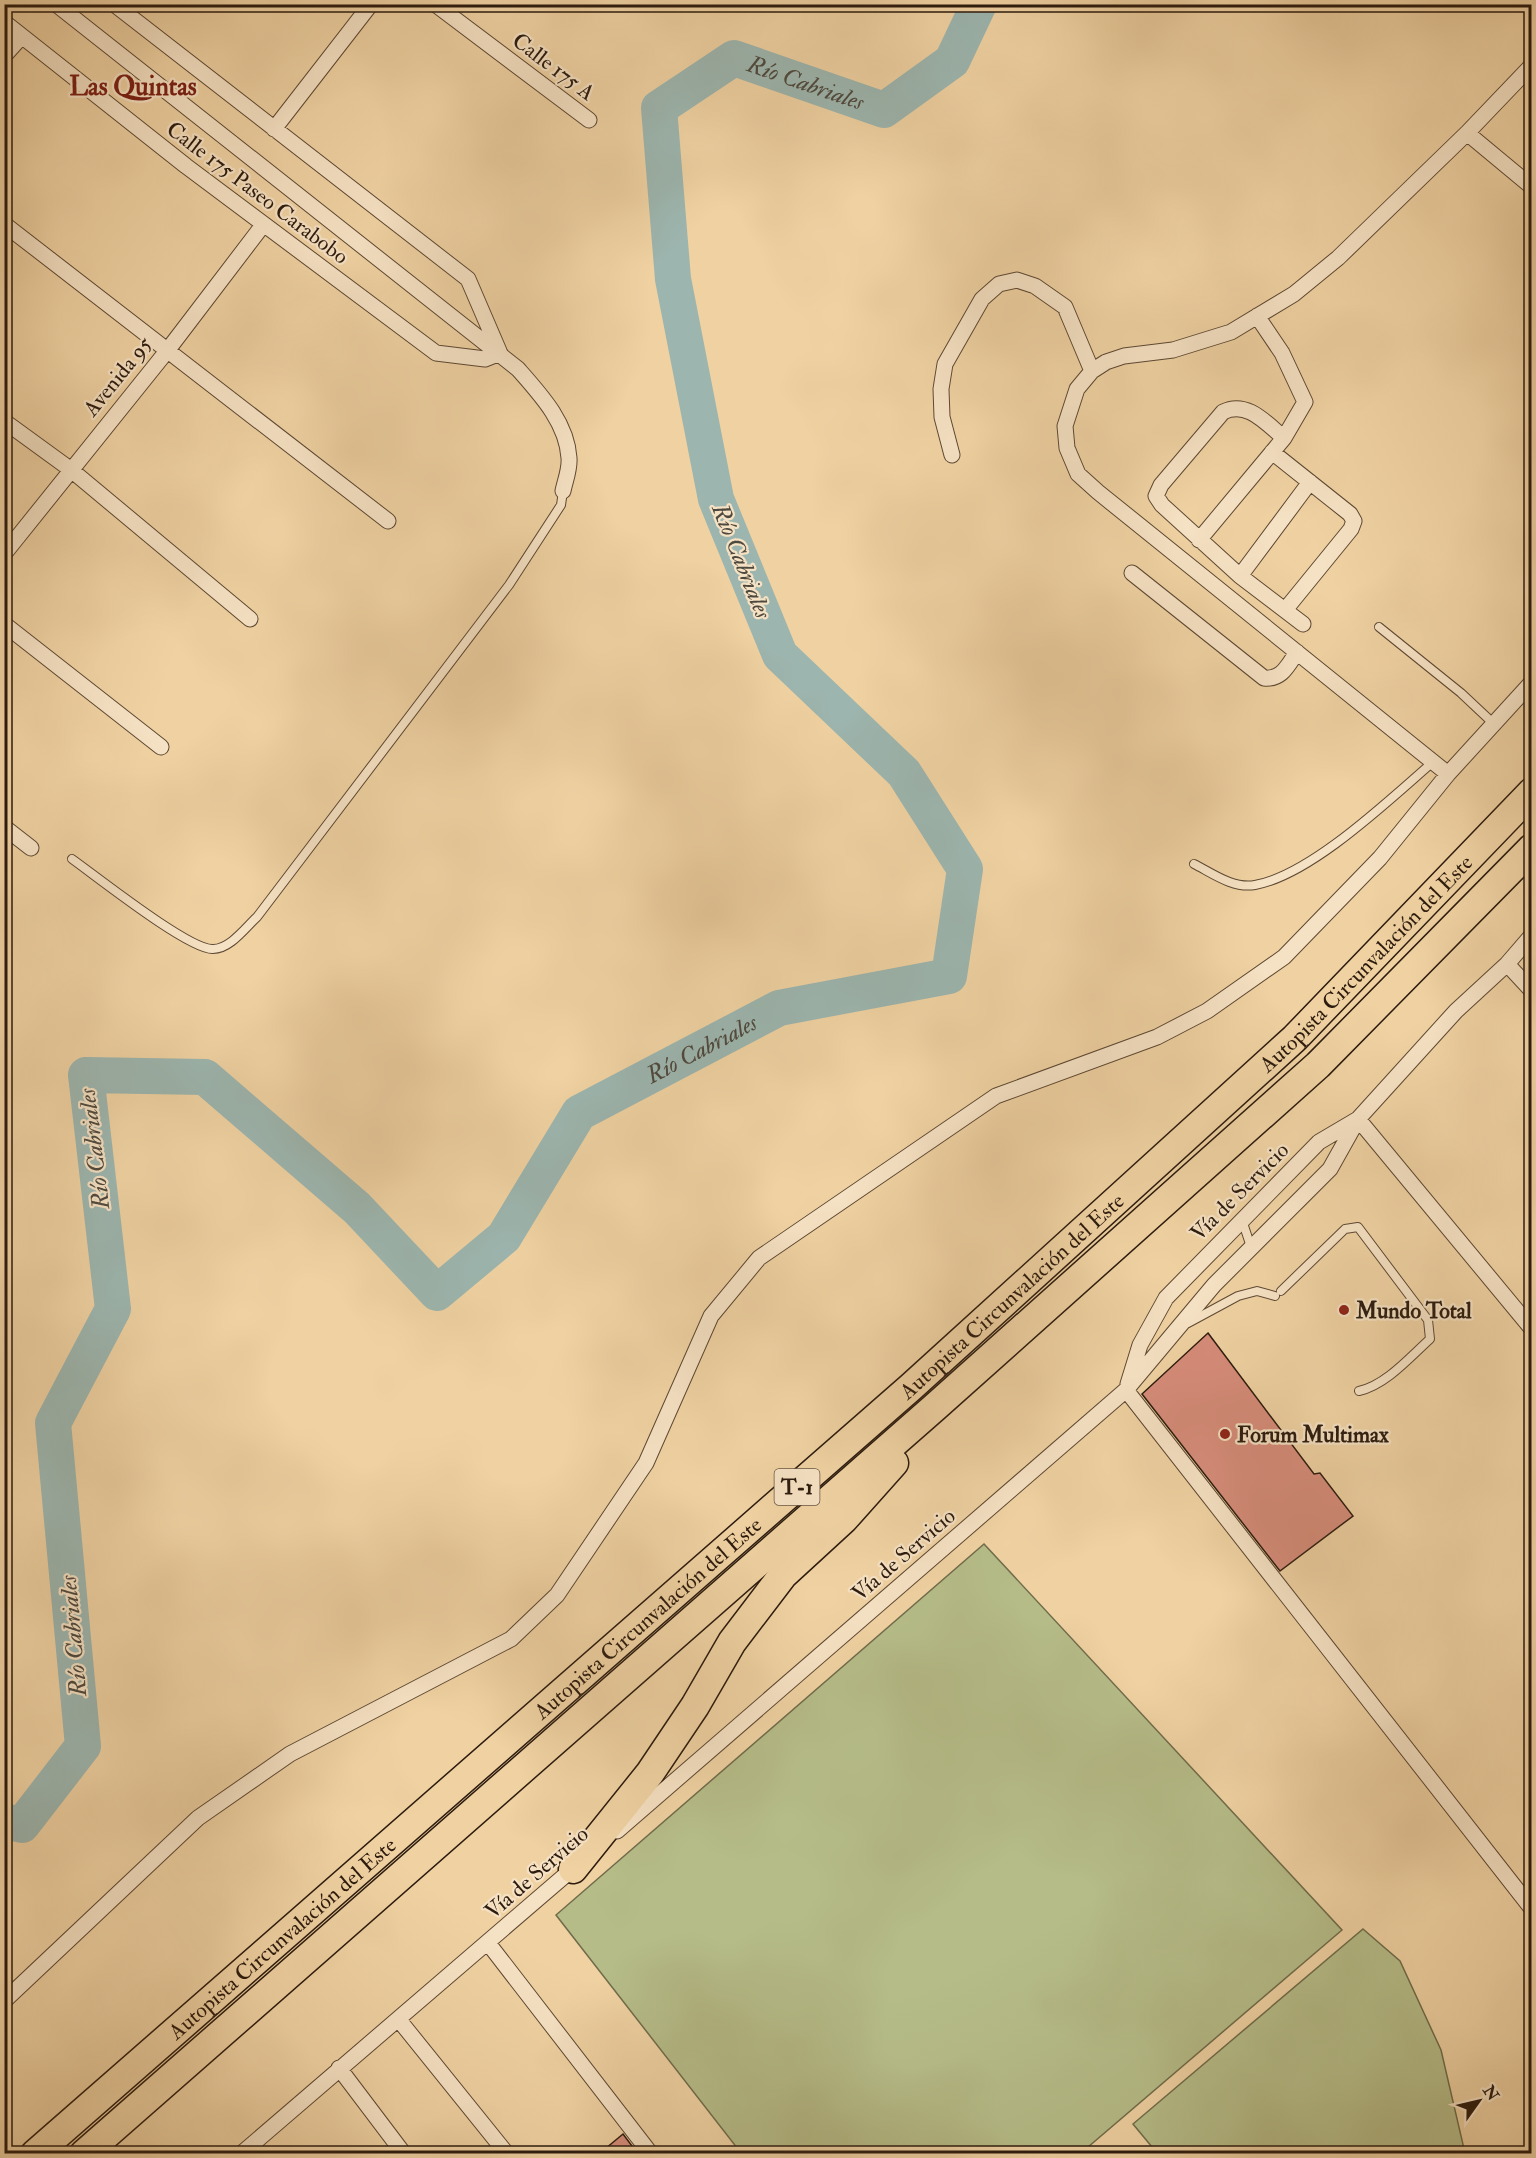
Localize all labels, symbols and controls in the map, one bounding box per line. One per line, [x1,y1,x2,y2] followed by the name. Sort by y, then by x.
[507,27,600,107] street label: Calle 175 A
[742,48,868,118] water label: Río Cabriales
[69,71,197,103] district label: Las Quintas
[161,115,354,270] street label: Calle 175 Paseo Carabobo
[77,331,159,423] street label: Avenida 95
[704,498,779,624] water label: Río Cabriales
[1253,849,1479,1079] street label: Autopista Circunvalación del Este
[640,1007,763,1092] water label: Río Cabriales
[72,1086,117,1212] water label: Río Cabriales
[1184,1136,1295,1247] street label: Vía de Servicio
[893,1187,1130,1406] street label: Autopista Circunvalación del Este
[1355,1297,1472,1325] place label: Mundo Total
[1337,1303,1351,1317] marker: Mundo Total
[1237,1421,1389,1449] place label: Forum Multimax
[1218,1427,1232,1441] marker: Forum Multimax
[774,1469,820,1505] road number: T-1
[846,1502,961,1607] street label: Vía de Servicio
[528,1511,768,1726] street label: Autopista Circunvalación del Este
[53,1574,94,1699] water label: Río Cabriales
[479,1820,594,1925] street label: Vía de Servicio
[162,1831,402,2047] street label: Autopista Circunvalación del Este
[1449,2071,1509,2131] north arrow
[1478,2081,1503,2105] text: N

